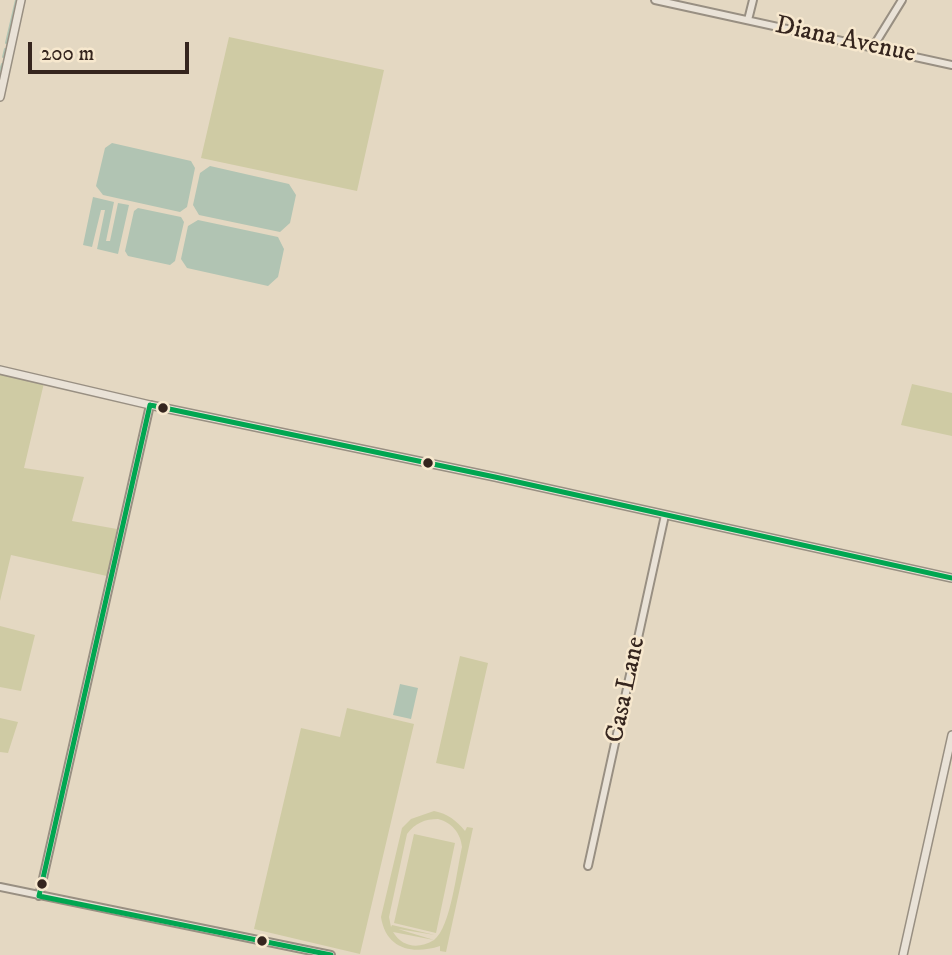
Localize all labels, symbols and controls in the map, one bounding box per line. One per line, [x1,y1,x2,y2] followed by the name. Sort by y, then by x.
[772,11,918,71] street label: Diana Avenue
[32,28,192,72] scale bar
[41,41,94,67] text: 200 m
[156,401,170,415] unlabelled marker
[421,456,435,470] unlabelled marker
[601,634,653,746] street label: Casa Lane
[35,877,49,891] unlabelled marker
[255,934,269,948] unlabelled marker

